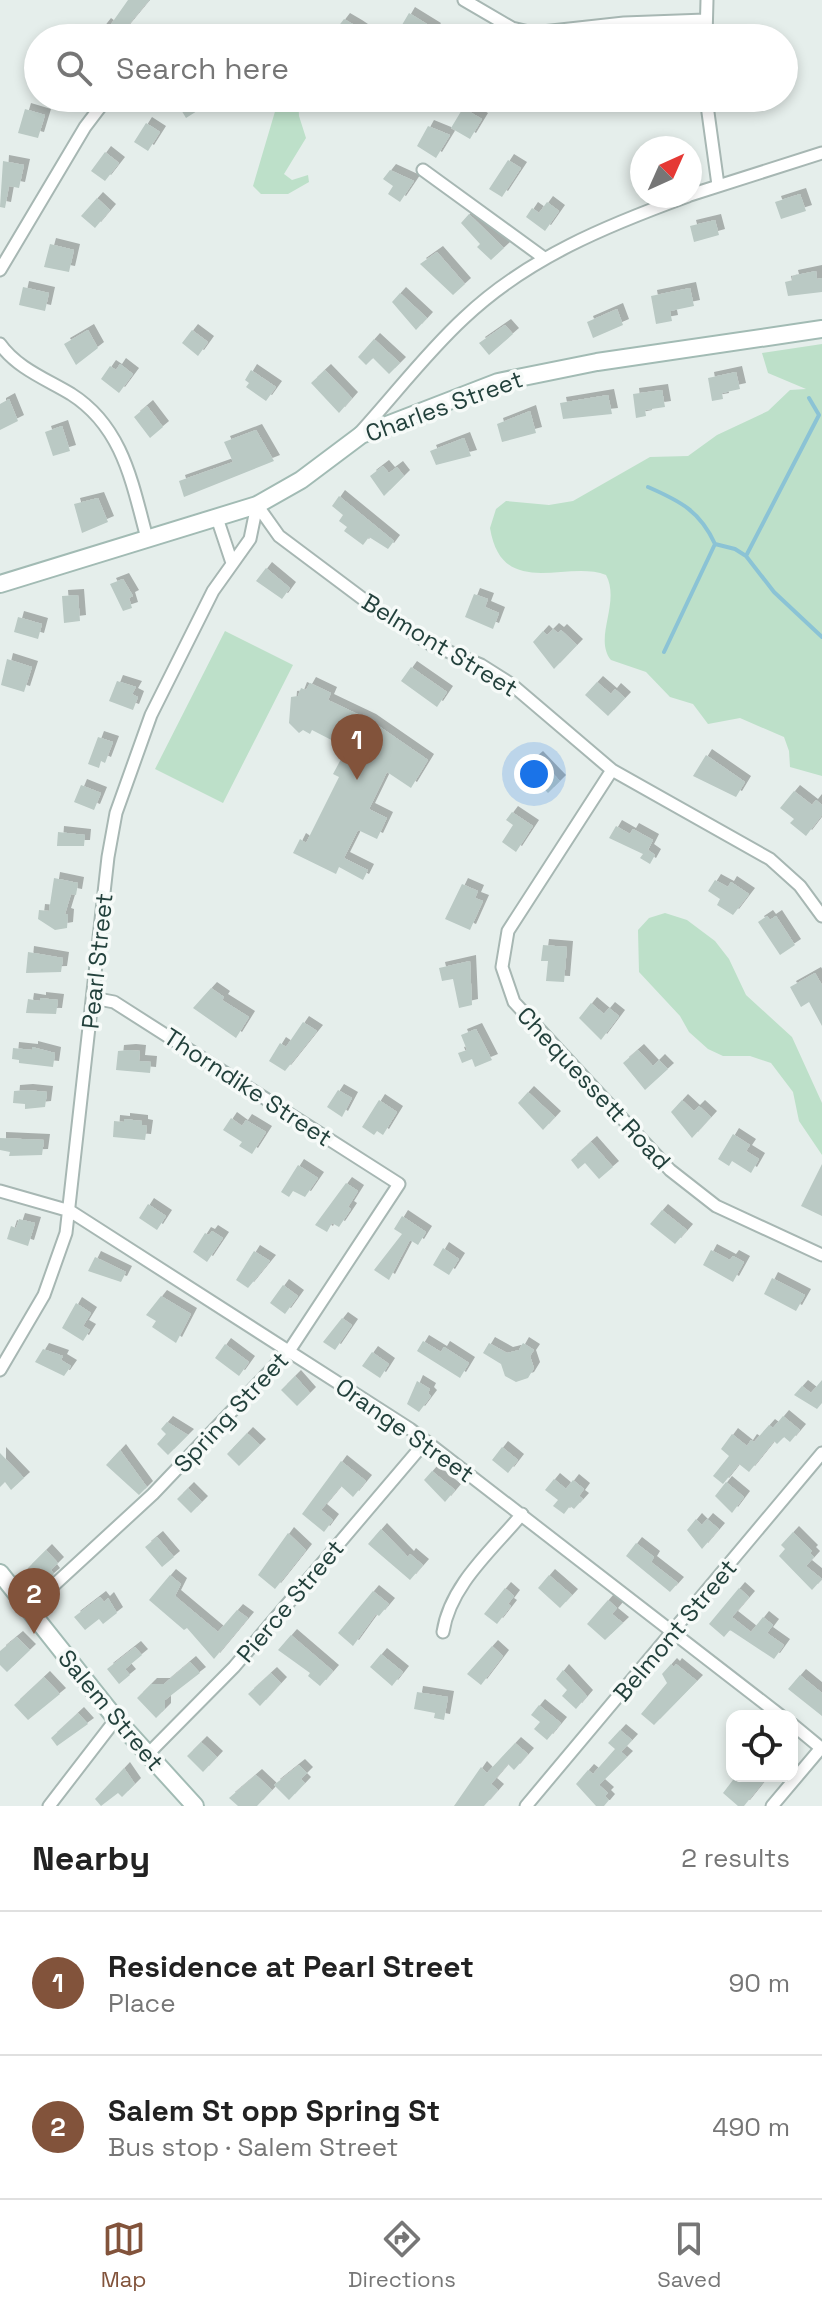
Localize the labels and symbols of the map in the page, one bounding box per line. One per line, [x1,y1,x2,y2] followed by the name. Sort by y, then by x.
[630,136,702,208] north arrow
[361,363,527,449] street label: Charles Street
[356,586,524,704] street label: Belmont Street
[331,714,383,780] pin: 1
[514,754,554,794] your location
[74,892,120,1030] street label: Pearl Street
[510,1000,678,1176] street label: Chequessett Road
[158,1021,338,1153] street label: Thorndike Street
[167,1345,295,1479] street label: Spring Street
[330,1371,480,1489] street label: Orange Street
[230,1533,350,1669] street label: Pierce Street
[606,1552,744,1708] street label: Belmont Street
[8,1568,60,1634] pin: 2
[51,1643,171,1777] street label: Salem Street

